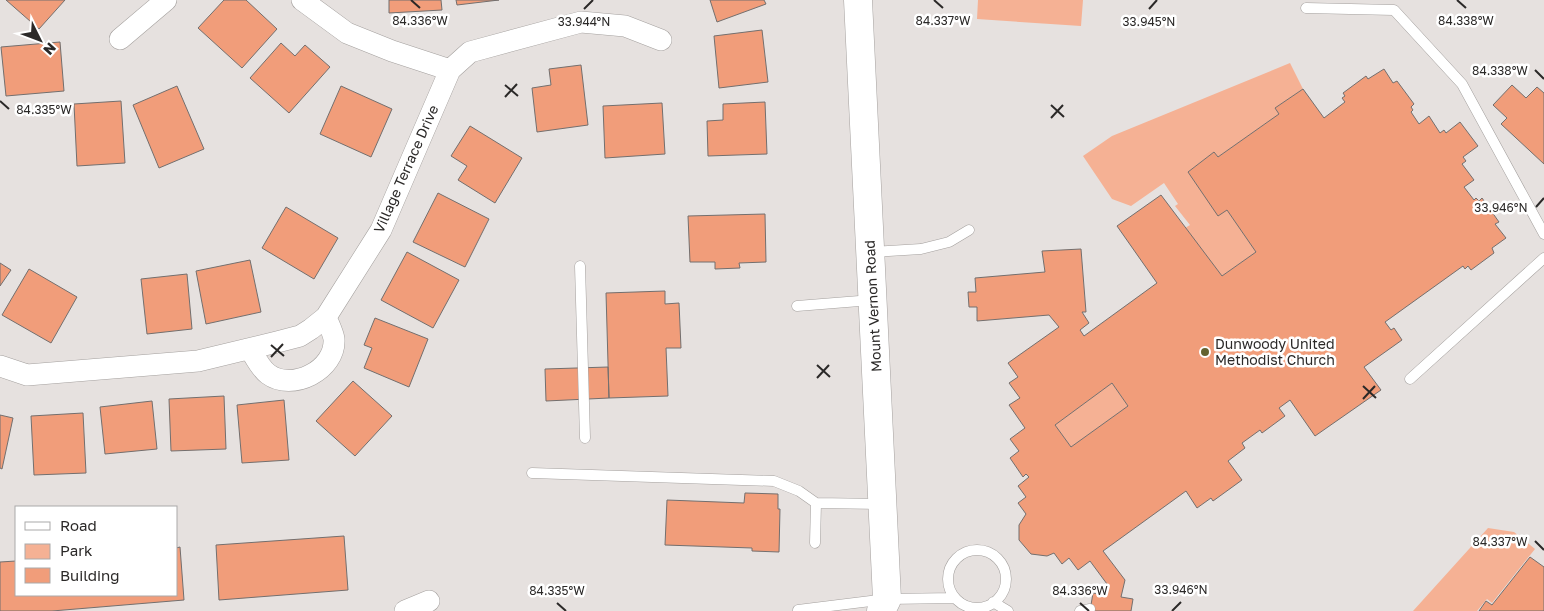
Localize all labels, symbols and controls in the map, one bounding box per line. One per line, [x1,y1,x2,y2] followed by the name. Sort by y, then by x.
[392,13,448,28] text: 84.336°W
[916,13,971,28] text: 84.337°W
[1438,13,1494,28] text: 84.338°W
[558,14,610,29] text: 33.944°N
[1123,14,1175,29] text: 33.945°N
[15,15,65,65] north arrow
[40,39,60,59] text: N
[1472,63,1528,78] text: 84.338°W
[16,102,72,117] text: 84.335°W
[370,102,441,235] street label: Village Terrace Drive
[1474,200,1528,215] text: 33.946°N
[861,240,884,372] street label: Mount Vernon Road
[1215,335,1335,368] place label: Dunwoody United Methodist Church
[1199,346,1211,358] marker: Dunwoody United Methodist Church
[15,506,178,596] legend
[60,516,97,534] text: Road
[1473,534,1528,549] text: 84.337°W
[60,541,93,559] text: Park
[60,566,120,584] text: Building
[1154,582,1208,597] text: 33.946°N
[529,583,585,598] text: 84.335°W
[1052,583,1108,598] text: 84.336°W

